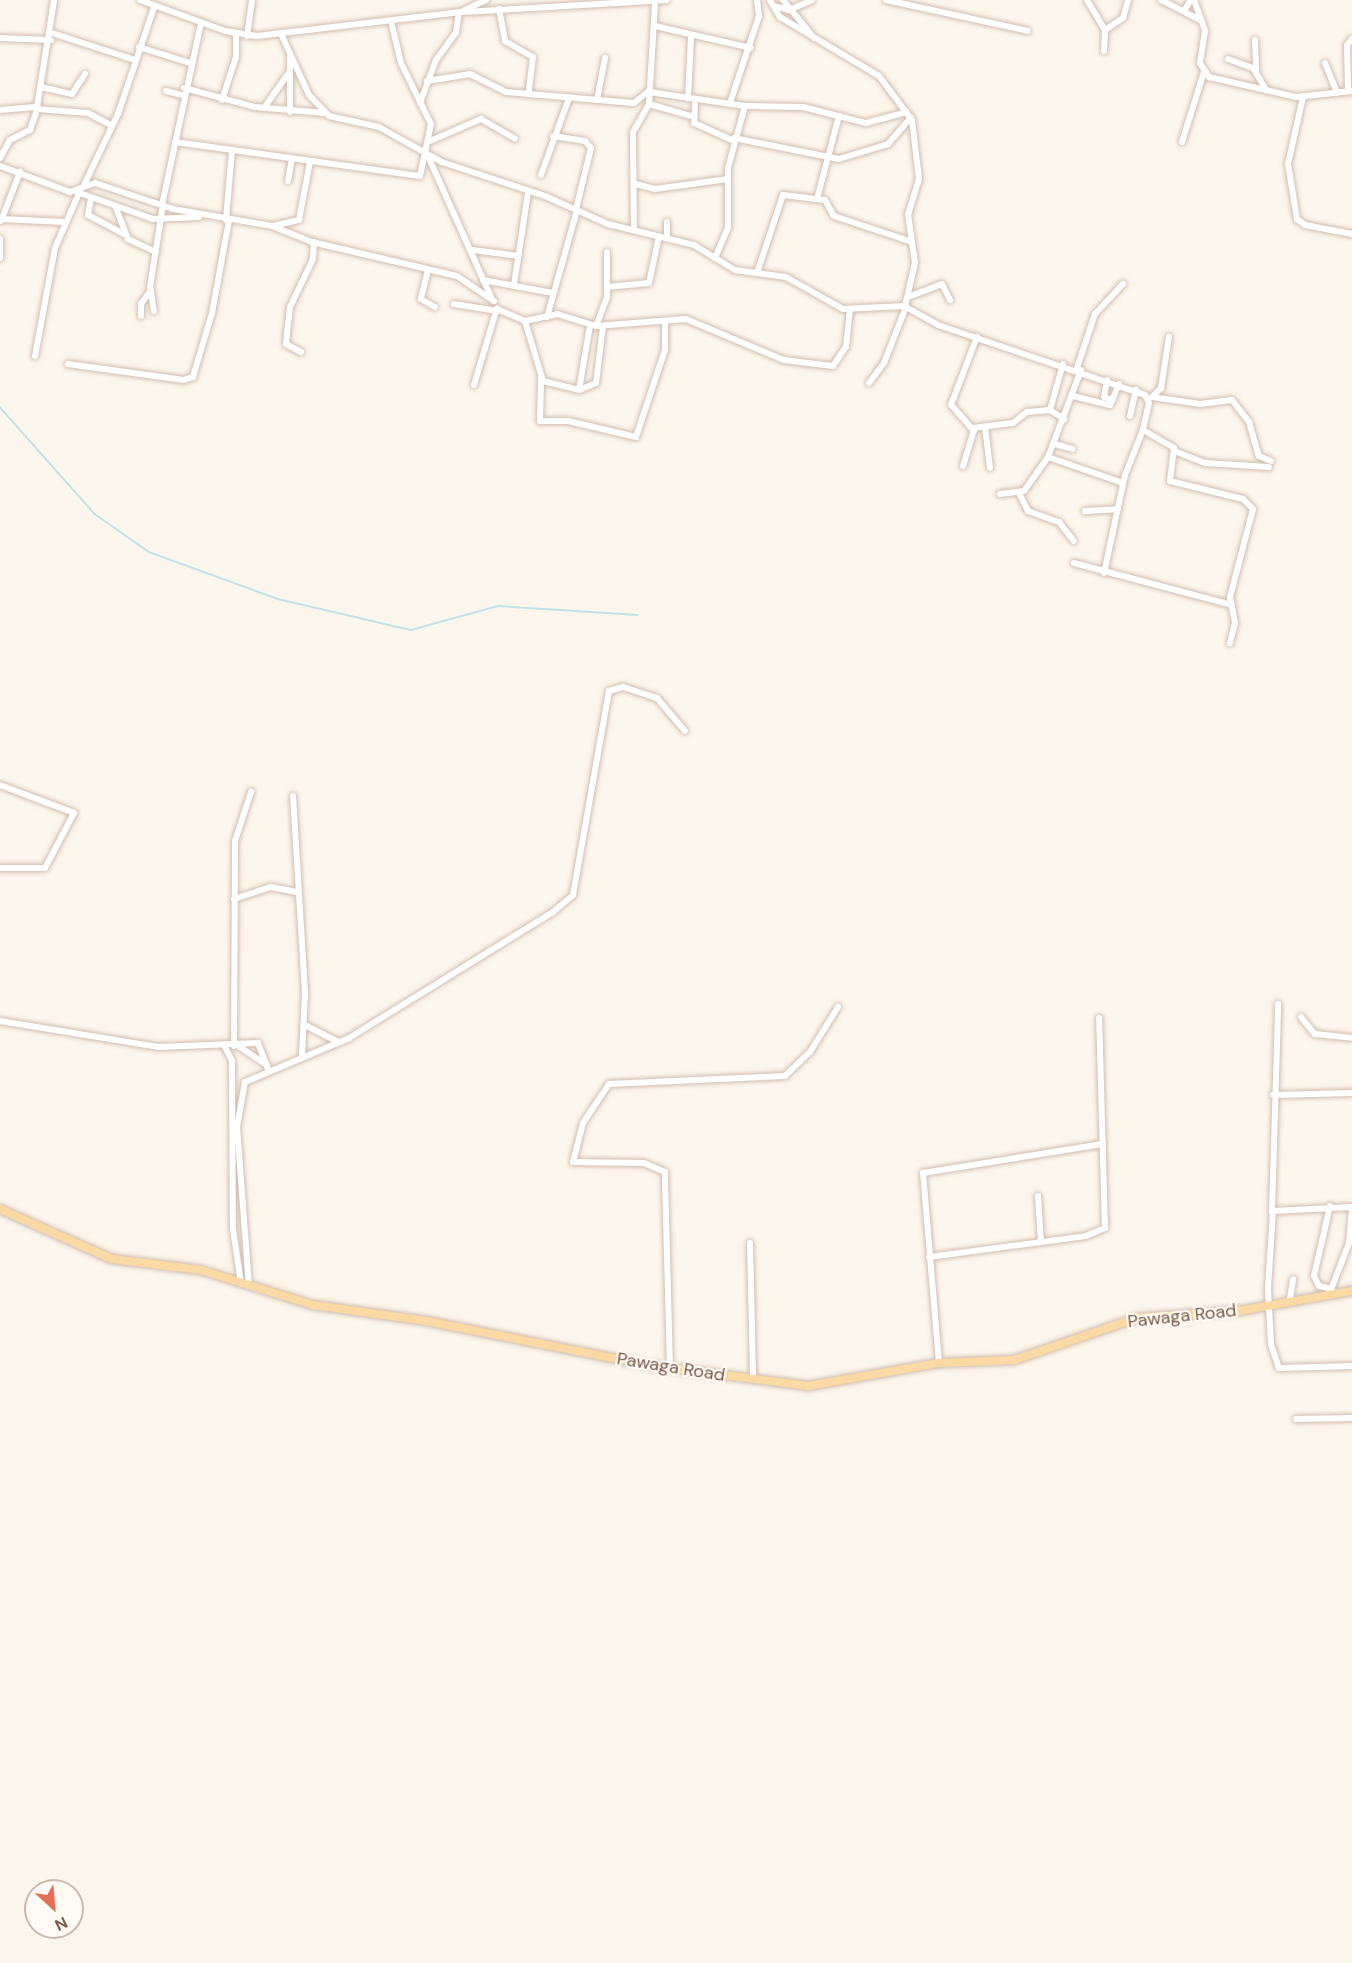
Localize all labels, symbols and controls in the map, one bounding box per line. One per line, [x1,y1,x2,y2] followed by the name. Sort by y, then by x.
[1126,1300,1238,1332] street label: Pawaga Road
[615,1348,727,1386] street label: Pawaga Road
[24,1879,84,1939] north arrow
[51,1912,71,1936] text: N

